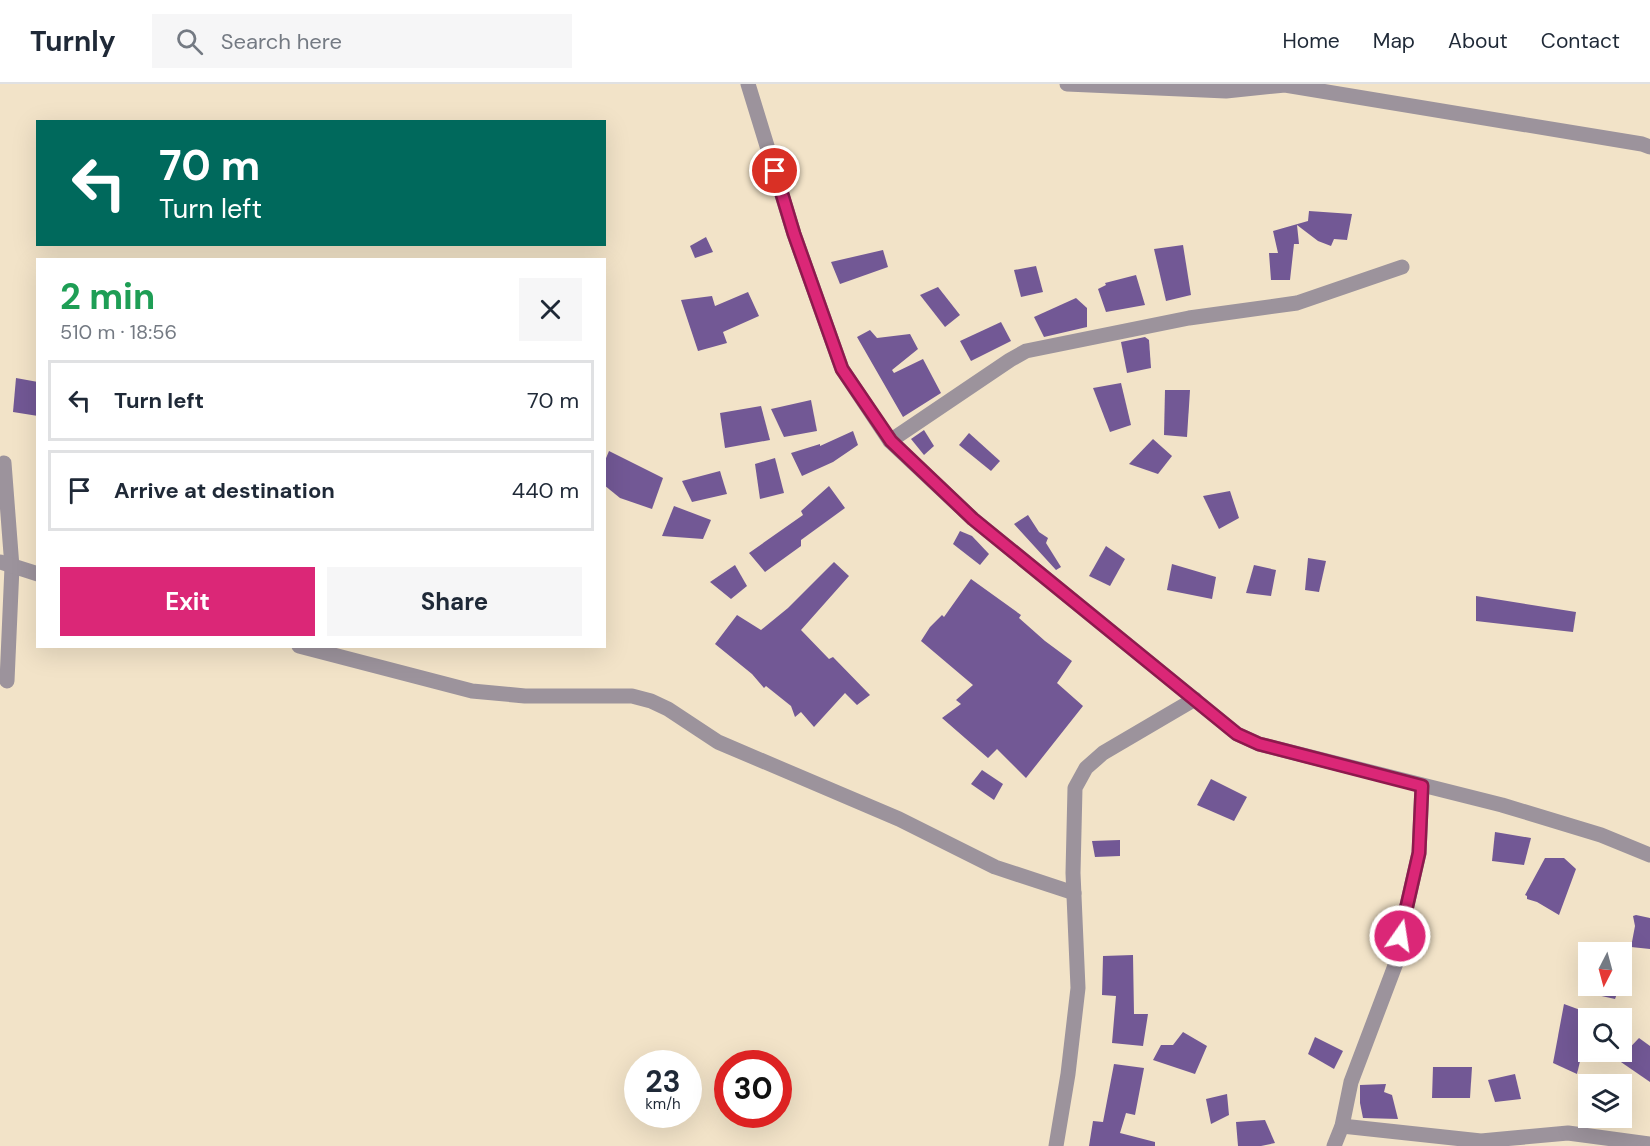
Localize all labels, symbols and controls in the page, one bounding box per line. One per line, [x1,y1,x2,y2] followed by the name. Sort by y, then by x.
[152,14,572,68] search box
[30,23,116,60] text: Turnly
[173,25,206,58] icon: search
[221,27,342,56] text: Search here
[1282,27,1340,55] text: Home
[1373,27,1415,55] text: Map
[1448,27,1508,55] text: About
[1541,27,1620,55] text: Contact
[159,138,260,193] text: 70 m
[60,144,138,222] icon: left
[749,145,800,196] pin
[758,154,791,187] icon: arrive
[159,191,262,226] text: Turn left
[60,273,155,320] text: 2 min
[519,278,582,341] button: close
[60,319,177,345] text: 510 m · 18:56
[63,384,96,417] icon: left
[114,386,204,415] text: Turn left
[527,386,579,415] text: 70 m
[63,474,96,507] icon: arrive
[114,476,335,505] text: Arrive at destination
[512,476,579,505] text: 440 m
[60,567,315,636] button: Exit
[327,567,582,636] button: Share
[1368,904,1432,968] position arrow
[1578,942,1632,996] north arrow
[1578,942,1632,1128] map controls
[1578,1008,1632,1062] button: search
[714,1050,792,1128] speed limit sign: 30
[645,1062,681,1101] text: 23
[1578,1074,1632,1128] button: layers
[645,1094,681,1114] text: km/h

